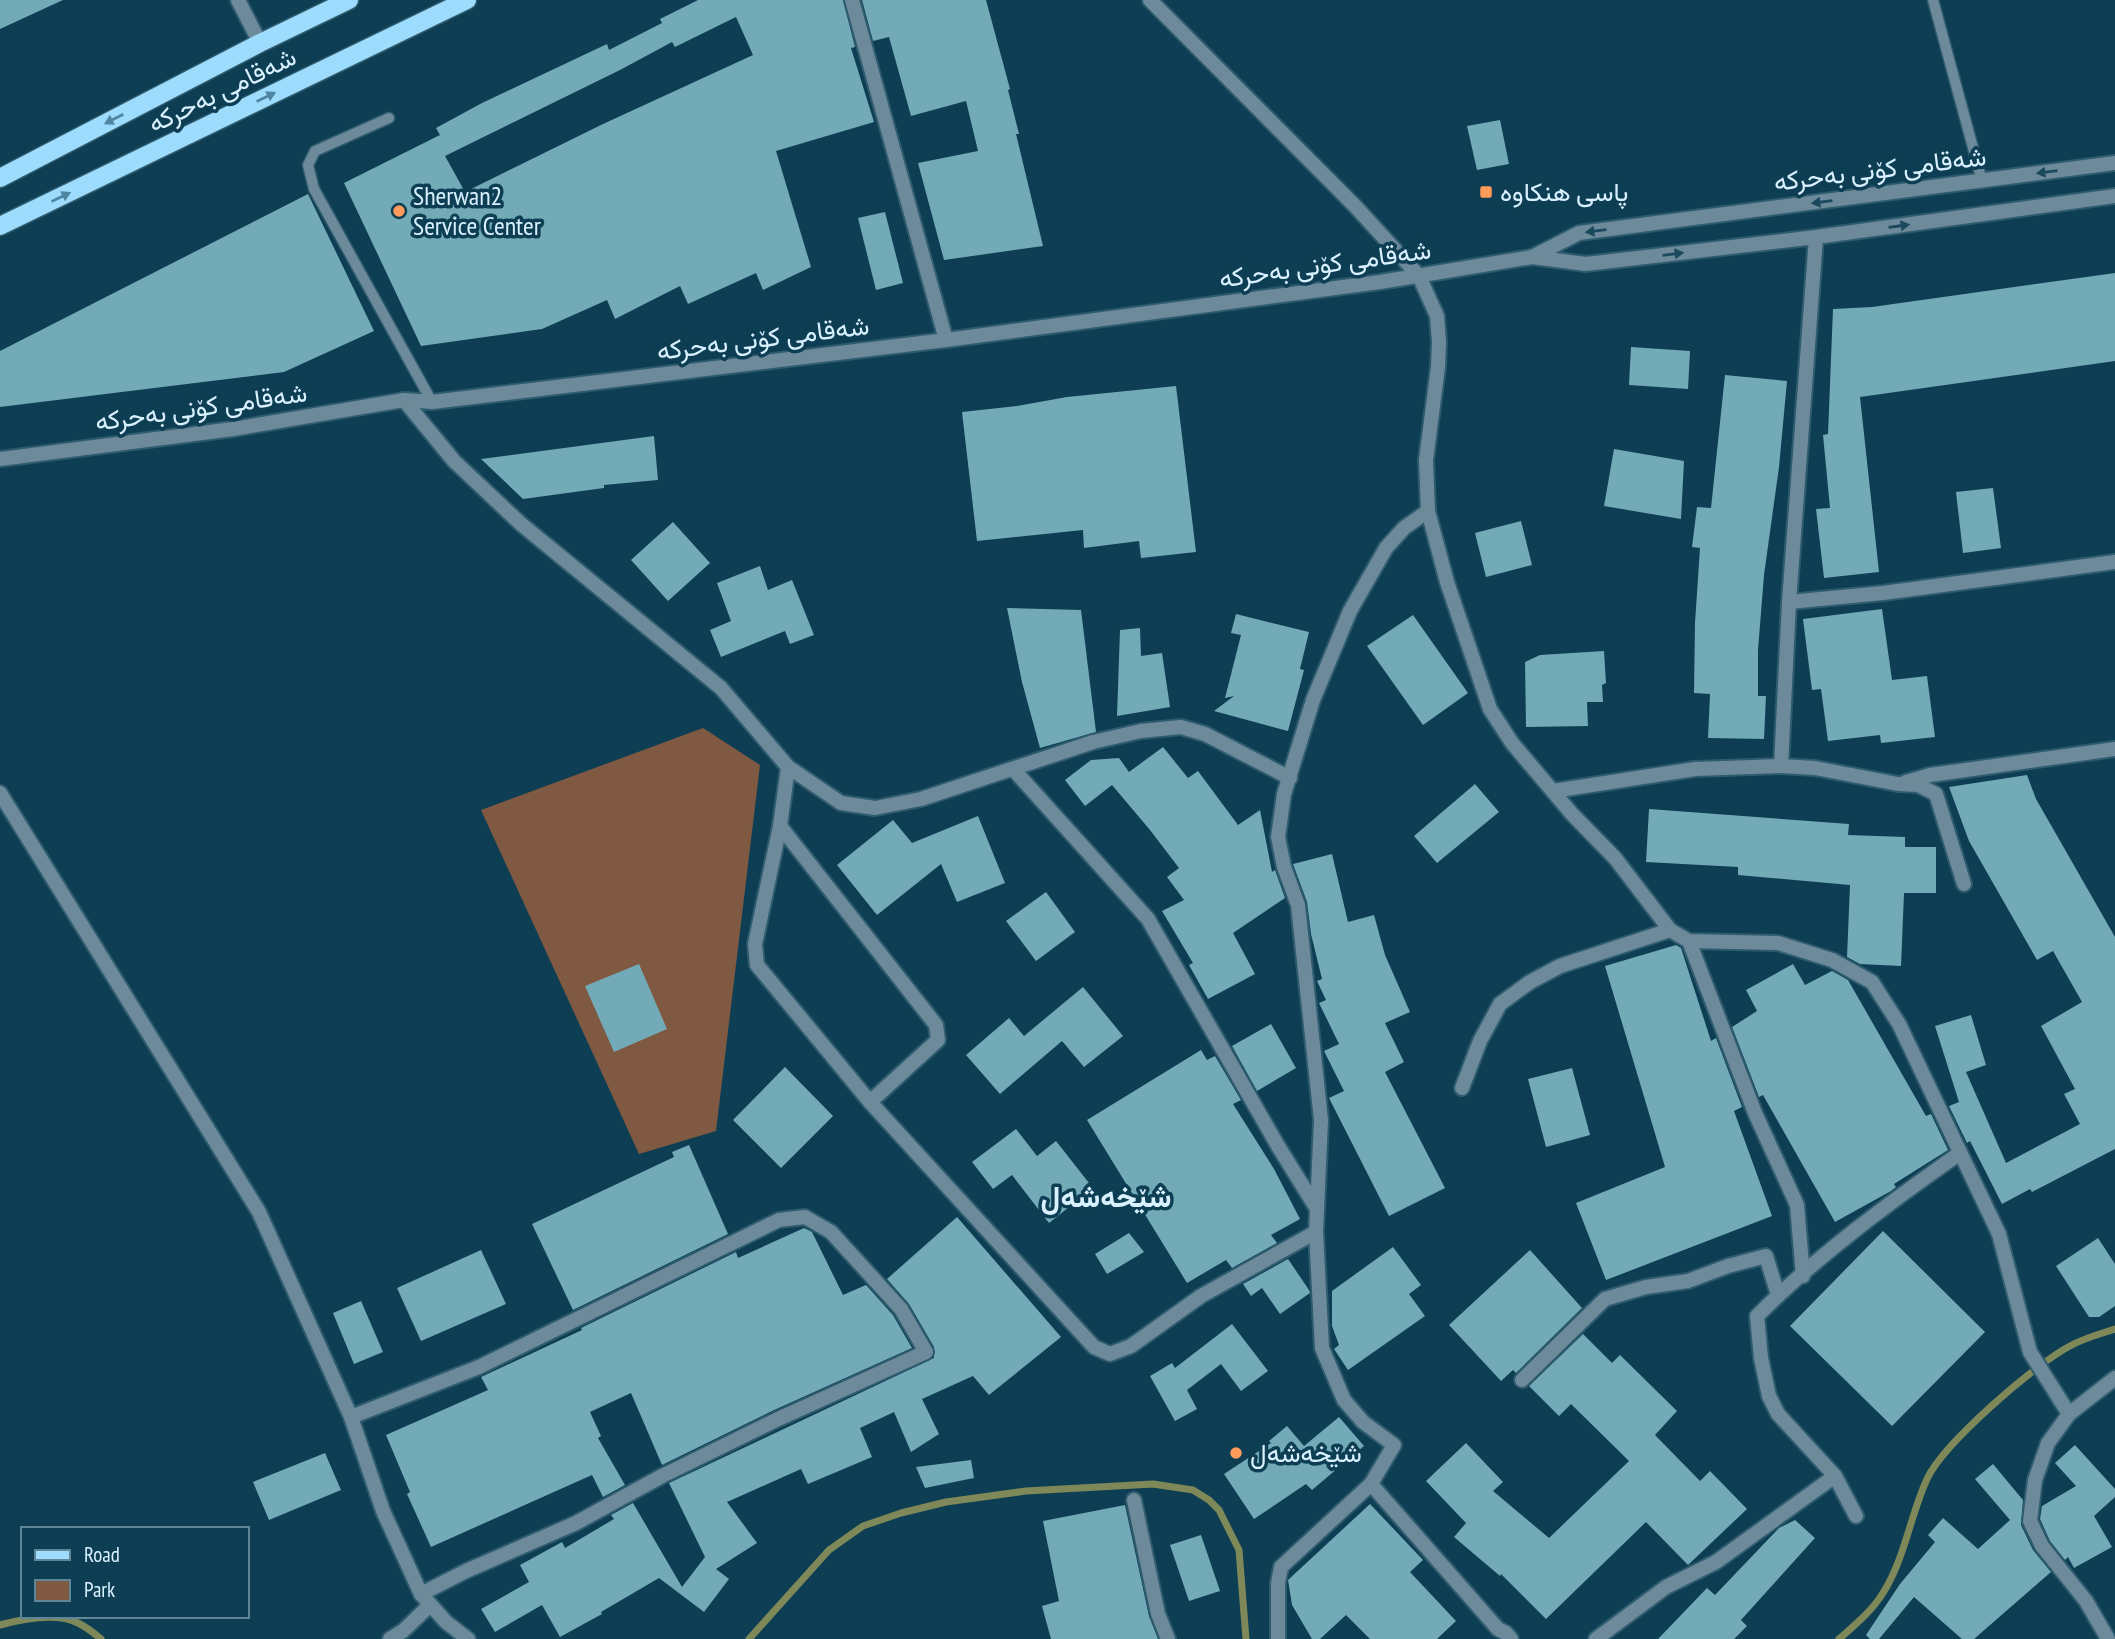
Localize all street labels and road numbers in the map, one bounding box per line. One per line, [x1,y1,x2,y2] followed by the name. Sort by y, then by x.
[142,40,301,140] street label: شەقامی بەحرکە
[1772,139,1988,198] street label: شەقامی کۆنی بەحرکە
[1217,232,1433,295] street label: شەقامی کۆنی بەحرکە
[655,308,871,367] street label: شەقامی کۆنی بەحرکە
[93,375,309,438] street label: شەقامی کۆنی بەحرکە

